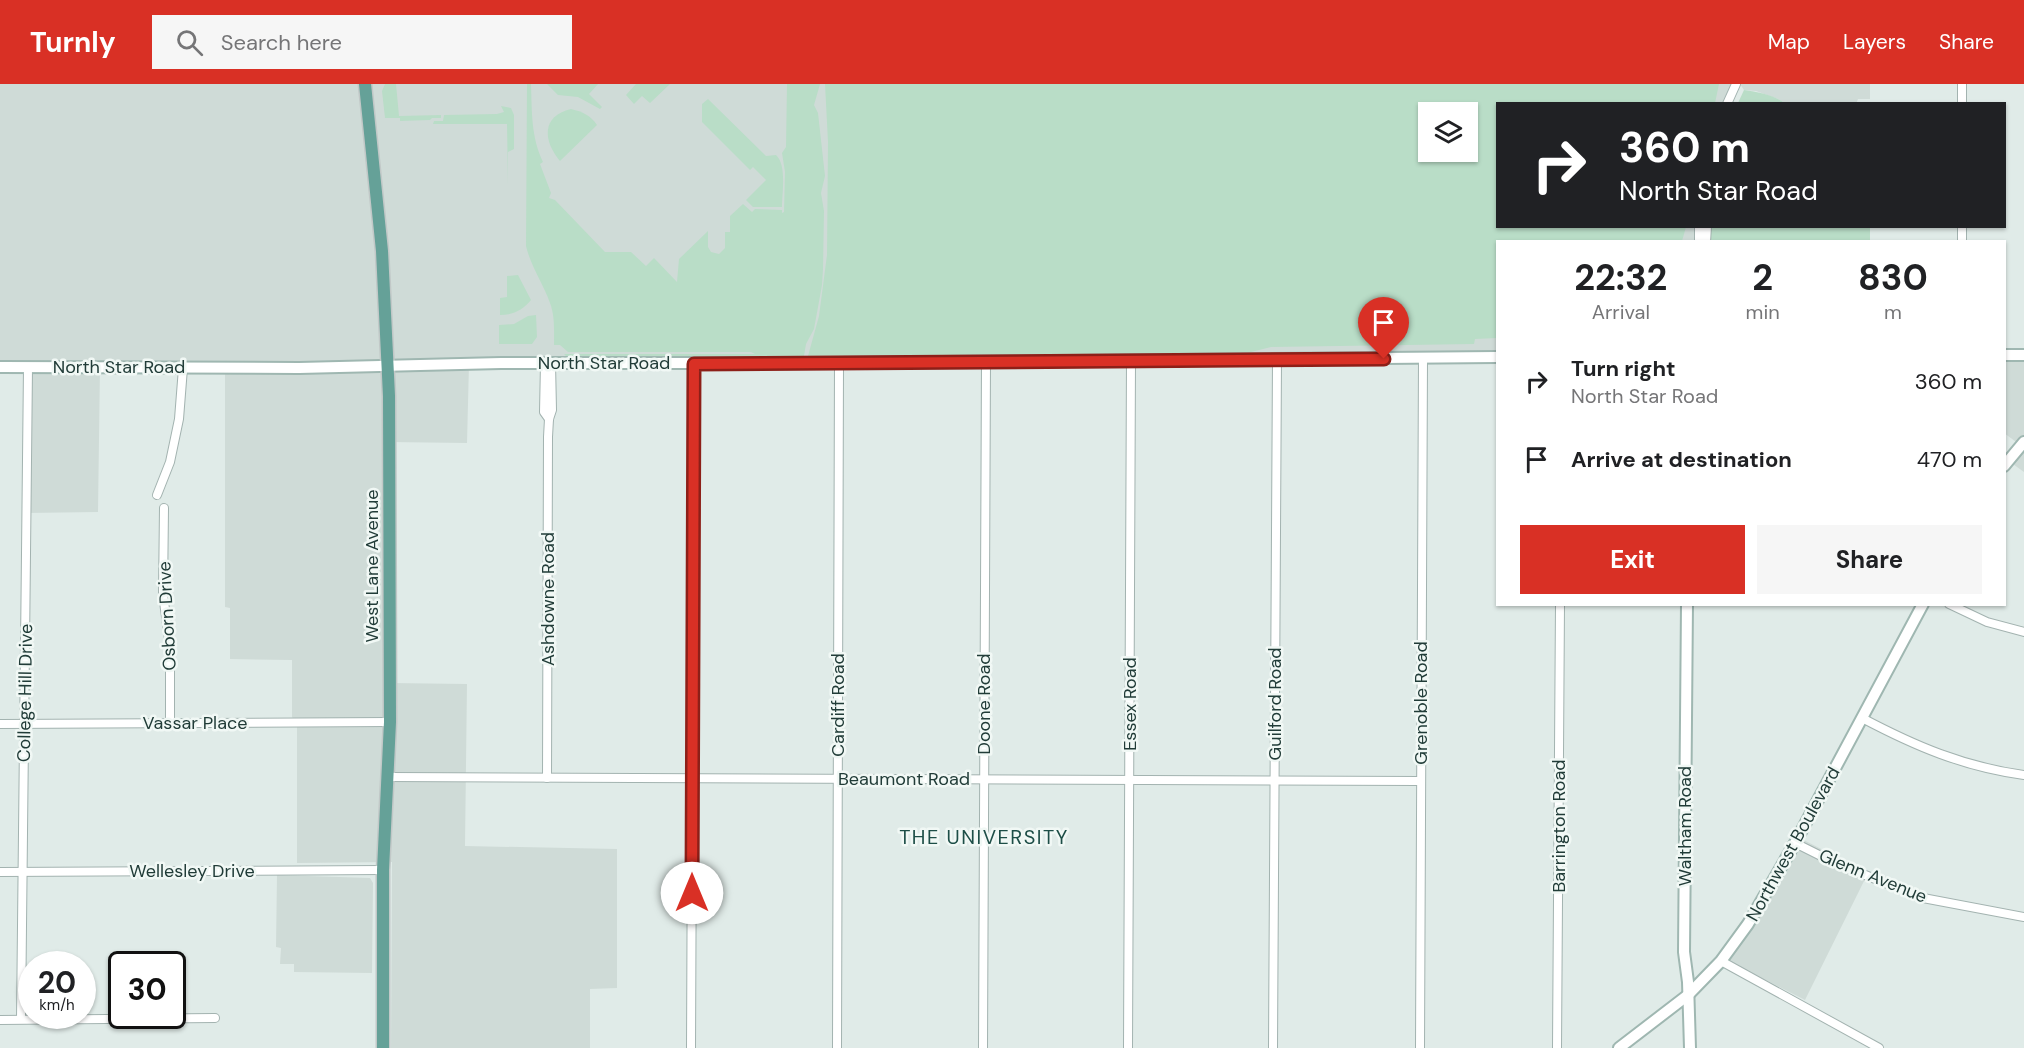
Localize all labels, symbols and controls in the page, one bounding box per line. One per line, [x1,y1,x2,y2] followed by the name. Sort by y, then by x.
[152,15,572,69] search box
[30,24,116,61] text: Turnly
[173,26,206,59] icon: search
[221,28,342,57] text: Search here
[1768,28,1810,56] text: Map
[1843,28,1906,56] text: Layers
[1939,28,1994,56] text: Share
[1418,102,1478,162] map controls
[1418,102,1478,162] button: layers
[1619,120,1750,175] text: 360 m
[1520,126,1598,204] icon: right
[1619,173,1818,208] text: North Star Road
[1574,254,1667,301] text: 22:32
[1752,254,1773,301] text: 2
[1858,254,1928,301] text: 830
[1358,297,1409,359] pin
[1592,299,1650,325] text: Arrival
[1746,299,1780,325] text: min
[1884,299,1902,325] text: m
[1367,306,1400,339] icon: arrive
[538,351,670,375] street label: North Star Road
[1571,354,1676,383] text: Turn right
[53,355,185,379] street label: North Star Road
[1520,365,1553,398] icon: right
[1915,367,1982,396] text: 360 m
[1571,383,1718,409] text: North Star Road
[1520,443,1553,476] icon: arrive
[1571,445,1792,474] text: Arrive at destination
[1917,445,1982,474] text: 470 m
[360,490,384,643] street label: West Lane Avenue
[1520,525,1745,594] button: Exit
[1757,525,1982,594] button: Share
[536,532,560,666] street label: Ashdowne Road
[152,561,182,671] street label: Osborn Drive
[12,624,38,762] street label: College Hill Drive
[1409,641,1433,765] street label: Grenoble Road
[1263,647,1287,761] street label: Guilford Road
[826,653,850,757] street label: Cardiff Road
[972,654,996,754] street label: Doone Road
[1118,657,1142,751] street label: Essex Road
[143,711,247,735] street label: Vassar Place
[1547,759,1571,893] street label: Barrington Road
[1740,762,1846,926] street label: Northwest Boulevard
[1673,766,1697,886] street label: Waltham Road
[838,767,970,791] street label: Beaumont Road
[899,824,1069,850] district label: THE UNIVERSITY
[1815,843,1931,909] street label: Glenn Avenue
[129,859,255,883] street label: Wellesley Drive
[660,861,724,925] position arrow
[108,951,186,1029] speed limit sign: 30
[38,963,76,1002] text: 20
[39,995,75,1015] text: km/h

